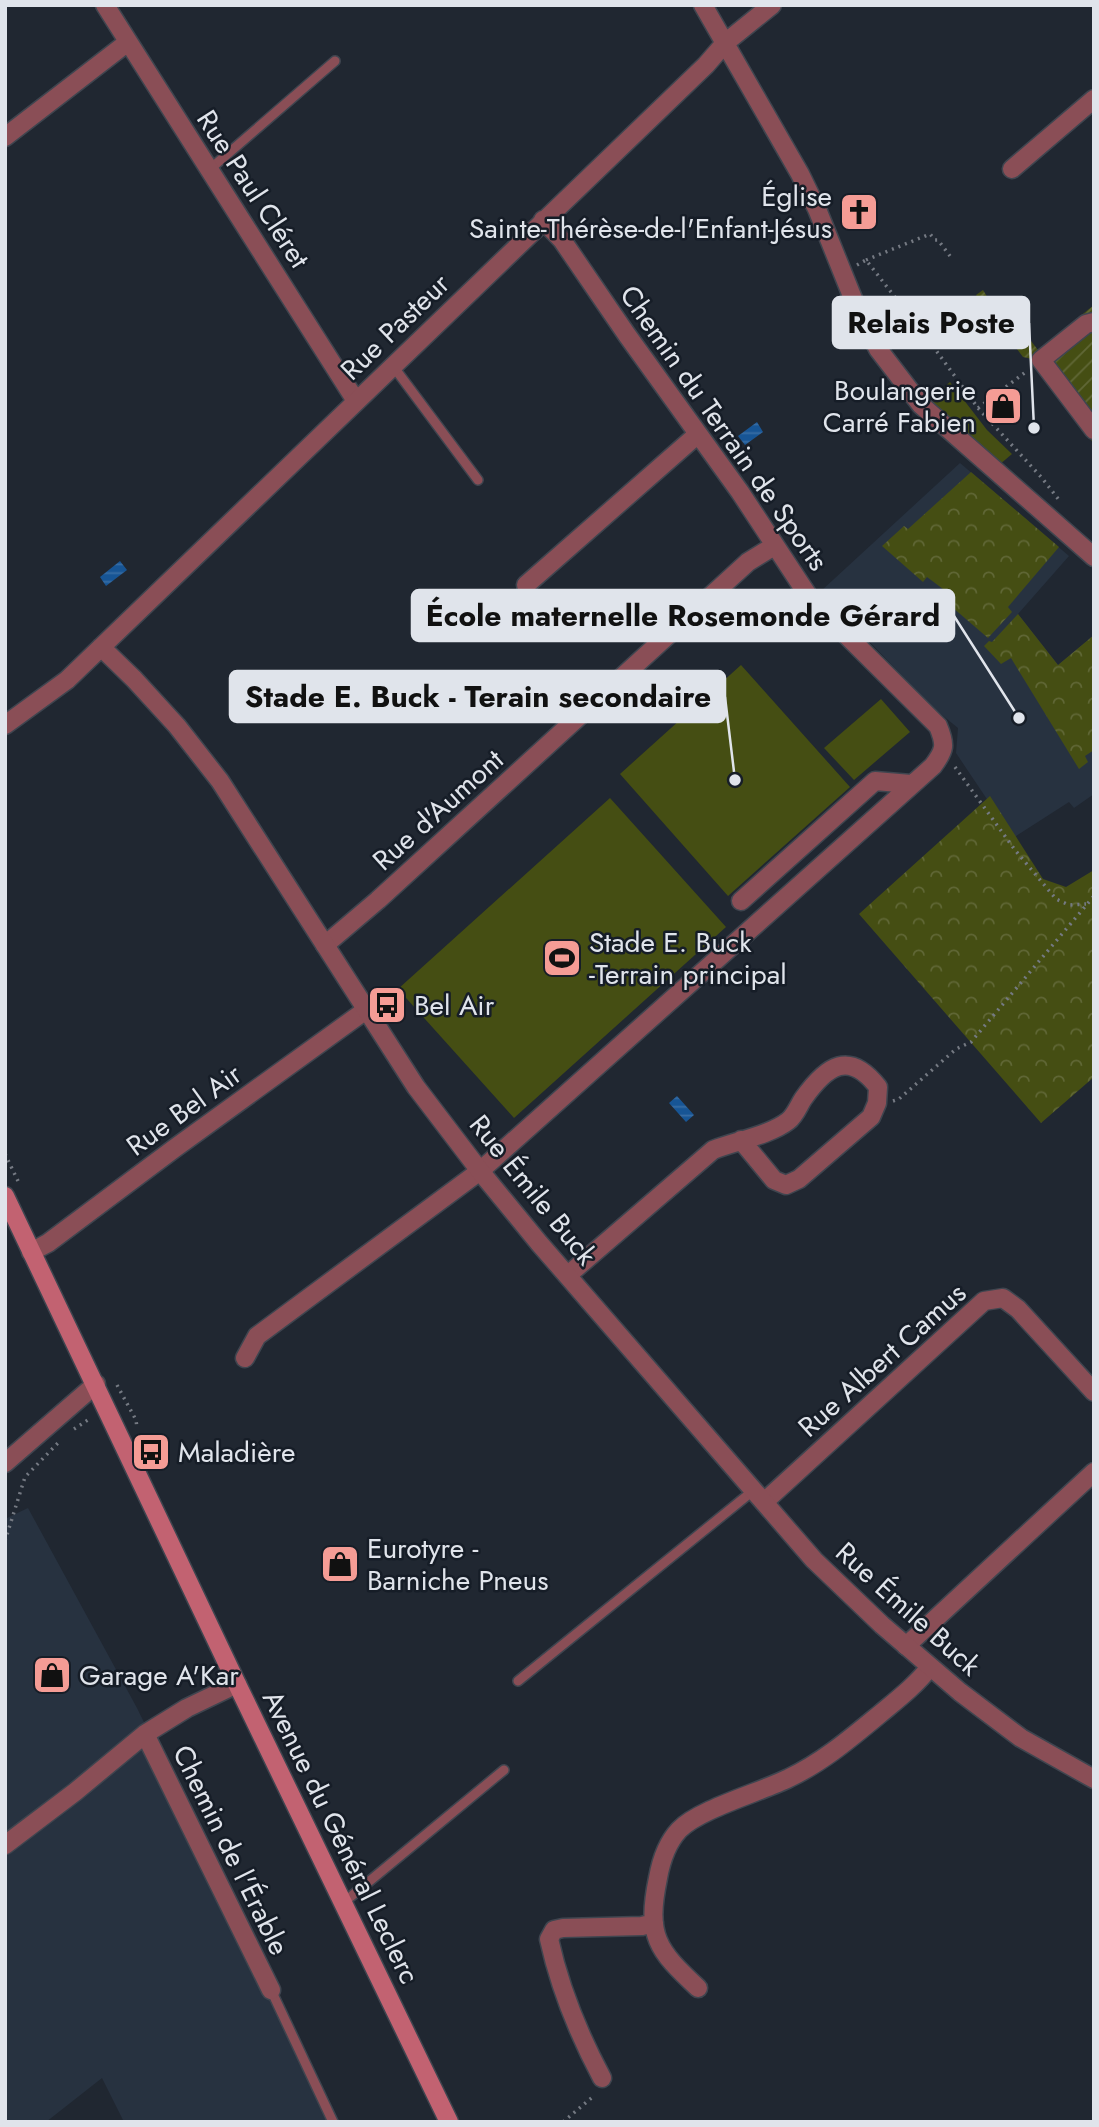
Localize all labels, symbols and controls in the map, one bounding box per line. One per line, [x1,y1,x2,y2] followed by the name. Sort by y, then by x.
[186,102,320,276] street label: Rue Paul Cléret
[469,176,832,249] place label: Église Sainte-Thérèse-de-l'Enfant-Jésus
[838,191,880,233] church icon: Église Sainte-Thérèse-de-l'Enfant-Jésus
[331,264,459,390] street label: Rue Pasteur
[610,277,838,579] street label: Chemin du Terrain de Sports
[833,297,1029,348] callout: Relais Poste
[847,301,1015,344] text: Relais Poste
[823,370,976,443] place label: Boulangerie Carré Fabien
[982,385,1024,427] shop icon: Boulangerie Carré Fabien
[412,590,954,641] callout: École maternelle Rosemonde Gérard
[426,594,940,637] text: École maternelle Rosemonde Gérard
[230,671,725,722] callout: Stade E. Buck - Terain secondaire
[245,675,711,718] text: Stade E. Buck - Terain secondaire
[363,740,513,880] street label: Rue d'Aumont
[589,922,787,995] place label: Stade E. Buck -Terrain principal
[541,937,583,979] sports icon: Stade E. Buck -Terrain principal
[366,984,408,1026] bus stop icon: Bel Air
[414,985,495,1026] place label: Bel Air
[118,1054,250,1166] street label: Rue Bel Air
[459,1106,607,1275] street label: Rue Émile Buck
[789,1273,975,1447] street label: Rue Albert Camus
[130,1431,172,1473] bus stop icon: Maladière
[178,1432,295,1473] place label: Maladière
[367,1528,548,1601] place label: Eurotyre - Barniche Pneus
[826,1533,990,1686] street label: Rue Émile Buck
[319,1543,361,1585] shop icon: Eurotyre - Barniche Pneus
[31,1654,73,1696] shop icon: Garage A'Kar
[79,1655,239,1696] place label: Garage A'Kar
[252,1683,430,1991] street label: Avenue du Général Leclerc
[162,1738,300,1962] street label: Chemin de l'Érable

